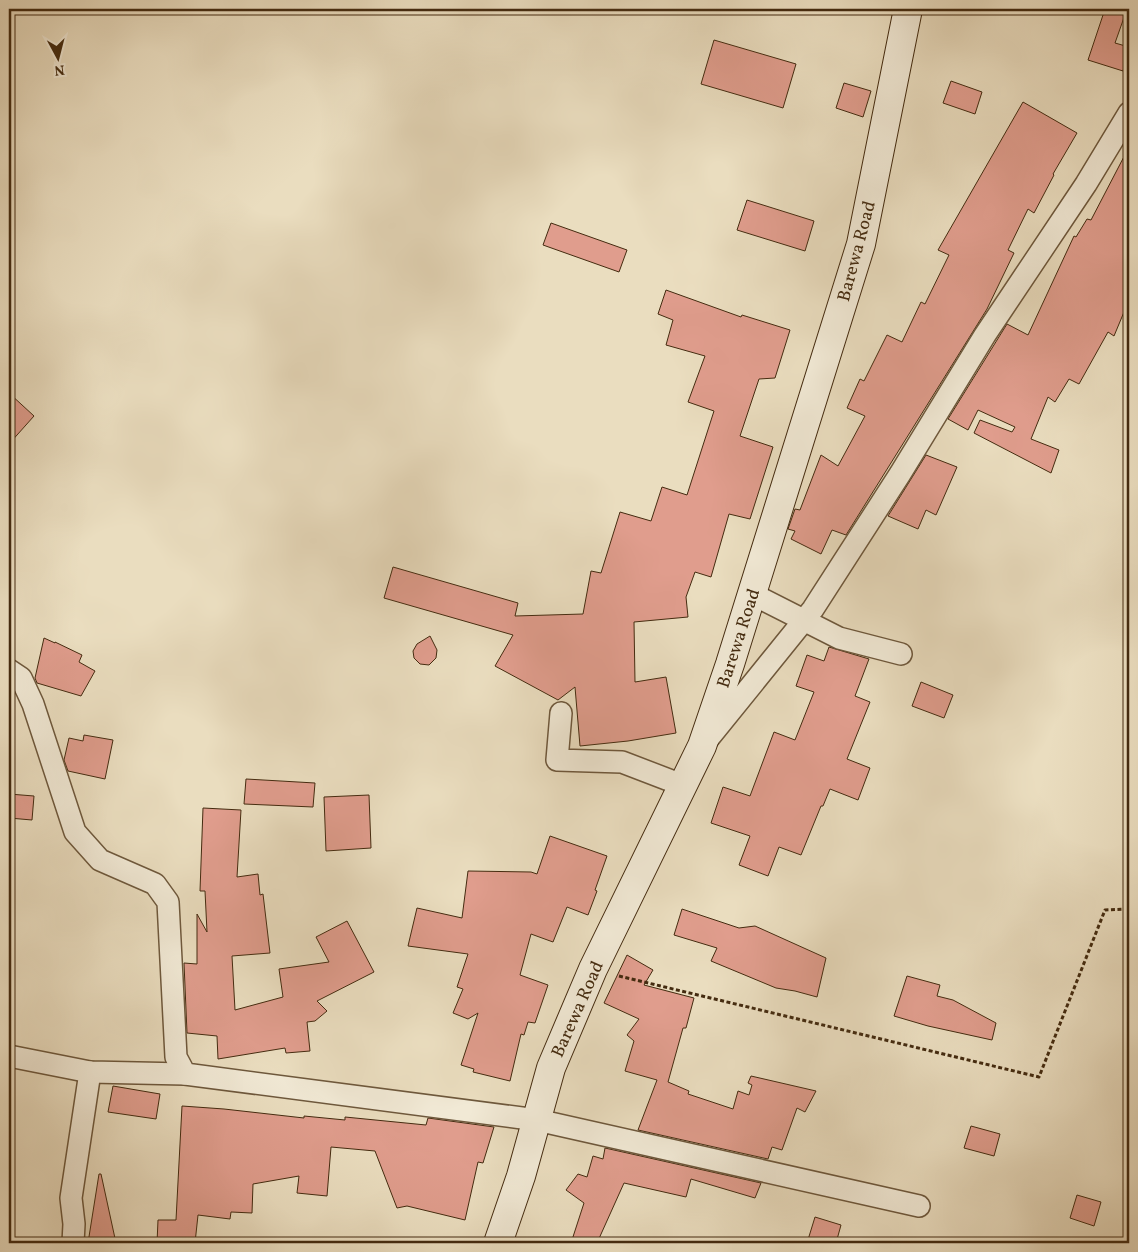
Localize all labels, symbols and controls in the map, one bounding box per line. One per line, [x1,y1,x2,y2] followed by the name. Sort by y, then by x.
[32,32,82,82] north arrow
[53,59,66,79] text: N
[832,198,883,304] street label: Barewa Road
[712,586,767,691] street label: Barewa Road
[546,957,611,1062] street label: Barewa Road

